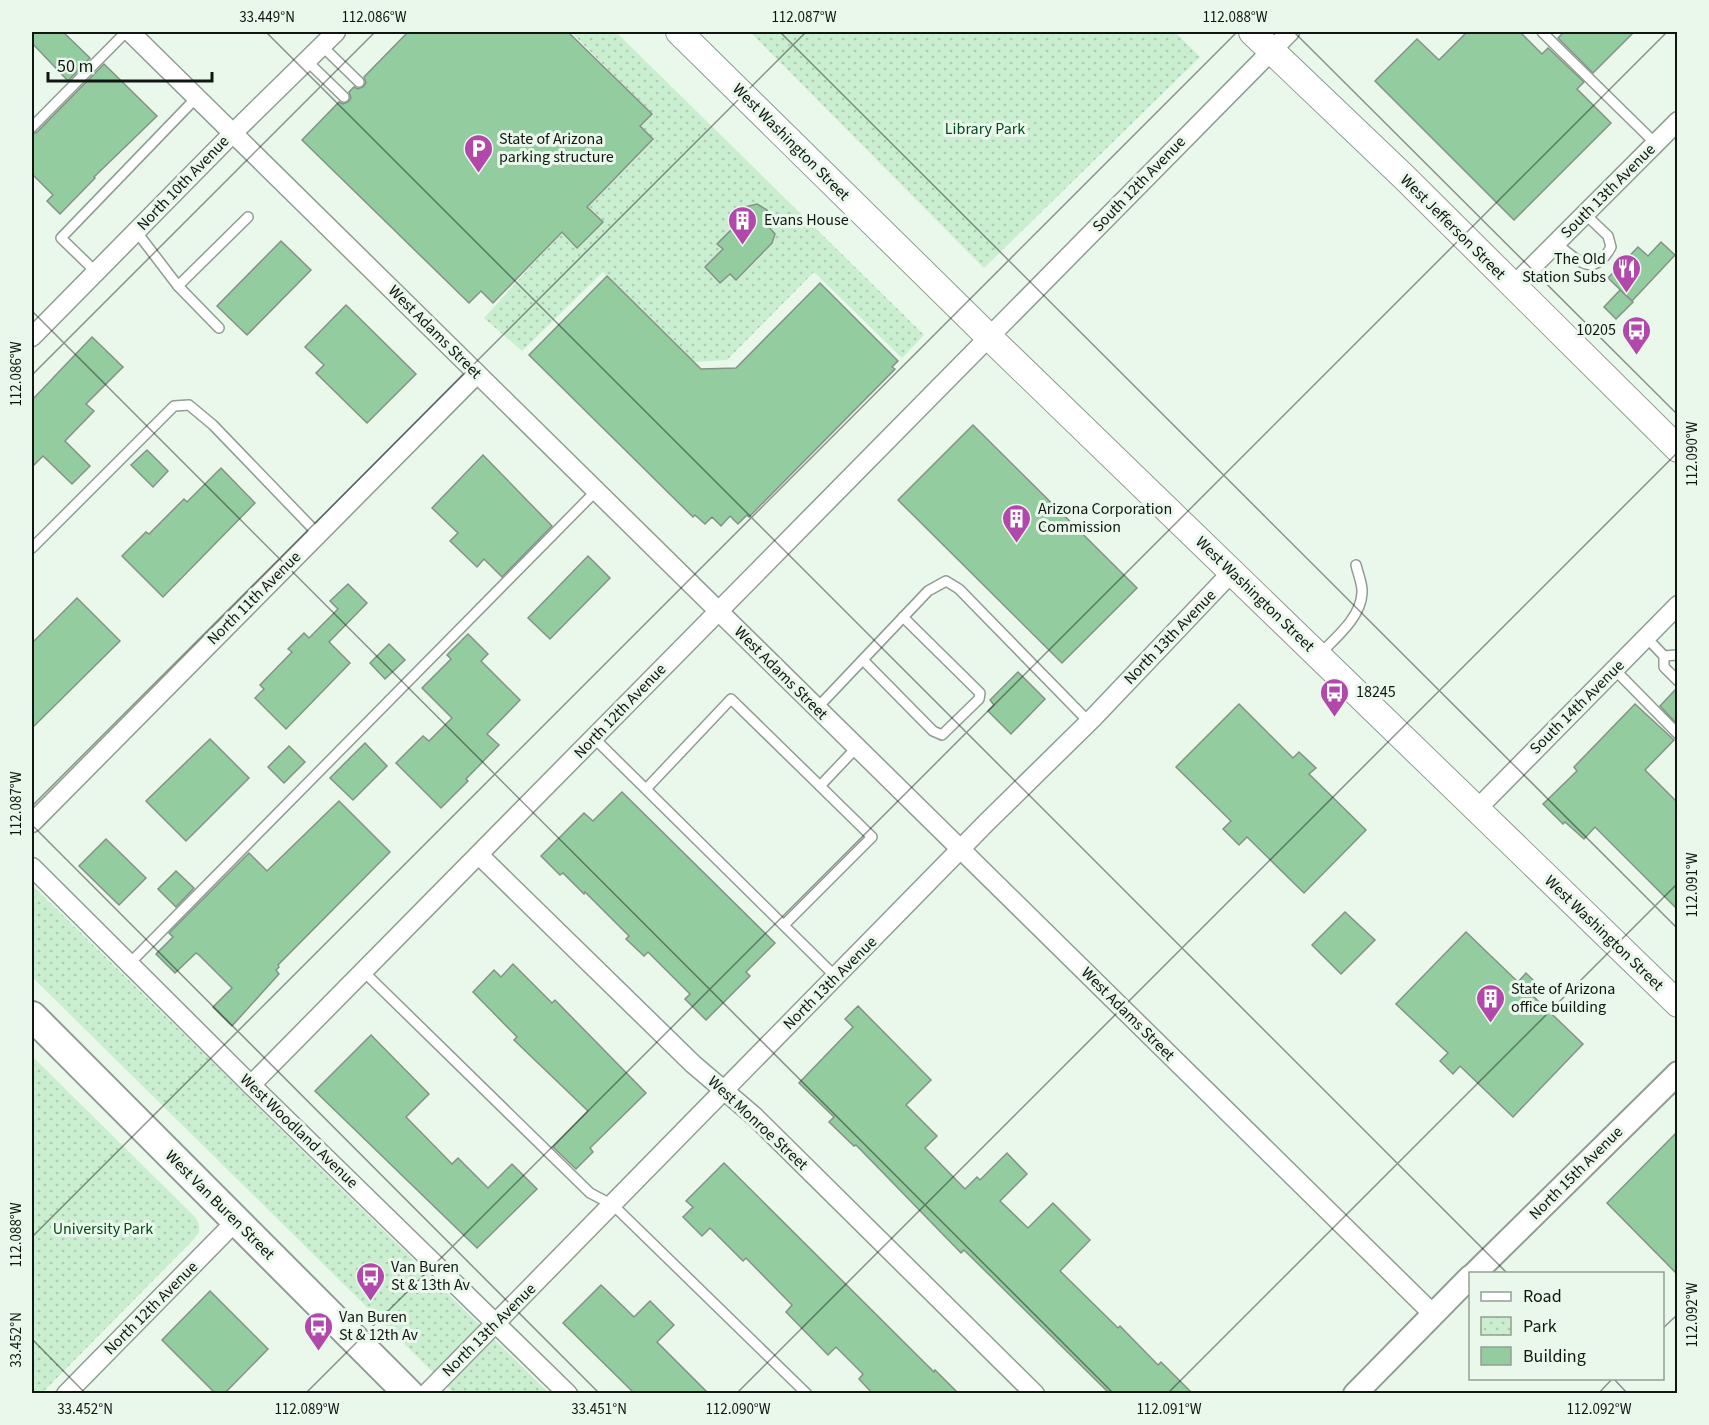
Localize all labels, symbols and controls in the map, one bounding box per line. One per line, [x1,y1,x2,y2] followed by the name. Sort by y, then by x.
[239,7,295,28] text: 33.449°N
[341,7,407,28] text: 112.086°W
[771,7,837,28] text: 112.087°W
[1202,7,1268,28] text: 112.088°W
[48,45,212,83] scale bar
[57,54,93,79] text: 50 m
[727,78,855,206] street label: West Washington Street
[945,118,1025,140] park label: Library Park
[499,128,614,168] place label: State of Arizona parking structure
[132,131,234,235] street label: North 10th Avenue
[1087,131,1191,237] street label: South 12th Avenue
[462,132,494,174] parking icon: State of Arizona parking structure
[1556,139,1660,243] street label: South 13th Avenue
[1395,169,1511,285] street label: West Jefferson Street
[727,204,759,246] building icon: Evans House
[764,209,849,231] place label: Evans House
[1522,248,1606,288] place label: The Old Station Subs
[1611,252,1643,294] restaurant icon: The Old Station Subs
[383,280,487,384] street label: West Adams Street
[1621,314,1653,356] bus stop icon: 10205
[1576,319,1616,341] place label: 10205
[6,341,27,407] text: 112.086°W
[1682,421,1703,487] text: 112.090°W
[1038,498,1172,538] place label: Arizona Corporation Commission
[1001,502,1033,544] building icon: Arizona Corporation Commission
[1191,531,1320,657] street label: West Washington Street
[202,546,306,650] street label: North 11th Avenue
[1119,585,1221,689] street label: North 13th Avenue
[729,621,833,725] street label: West Adams Street
[1525,655,1629,759] street label: South 14th Avenue
[569,659,671,763] street label: North 12th Avenue
[1319,676,1351,718] bus stop icon: 18245
[1356,681,1396,703] place label: 18245
[6,771,27,837] text: 112.087°W
[1682,852,1703,918] text: 112.091°W
[1540,870,1669,996] street label: West Washington Street
[778,931,882,1035] street label: North 13th Avenue
[1076,962,1180,1066] street label: West Adams Street
[1511,978,1615,1018] place label: State of Arizona office building
[1474,982,1506,1024] building icon: State of Arizona office building
[235,1069,363,1193] street label: West Woodland Avenue
[703,1071,813,1176] street label: West Monroe Street
[1524,1121,1628,1225] street label: North 15th Avenue
[160,1145,280,1265] street label: West Van Buren Street
[6,1202,27,1268] text: 112.088°W
[53,1218,153,1240] park label: University Park
[99,1256,203,1360] street label: North 12th Avenue
[391,1256,471,1296] place label: Van Buren St & 13th Av
[354,1260,386,1302] bus stop icon: Van Buren St & 13th Av
[1469,1272,1664,1380] legend
[437,1278,541,1382] street label: North 13th Avenue
[1682,1282,1703,1348] text: 112.092°W
[1523,1284,1562,1309] text: Road
[339,1306,419,1346] place label: Van Buren St & 12th Av
[302,1310,334,1352] bus stop icon: Van Buren St & 12th Av
[6,1312,27,1368] text: 33.452°N
[1523,1314,1557,1339] text: Park
[1523,1344,1586,1369] text: Building
[57,1399,113,1420] text: 33.452°N
[274,1399,340,1420] text: 112.089°W
[571,1399,627,1420] text: 33.451°N
[705,1399,771,1420] text: 112.090°W
[1136,1399,1202,1420] text: 112.091°W
[1566,1399,1632,1420] text: 112.092°W

